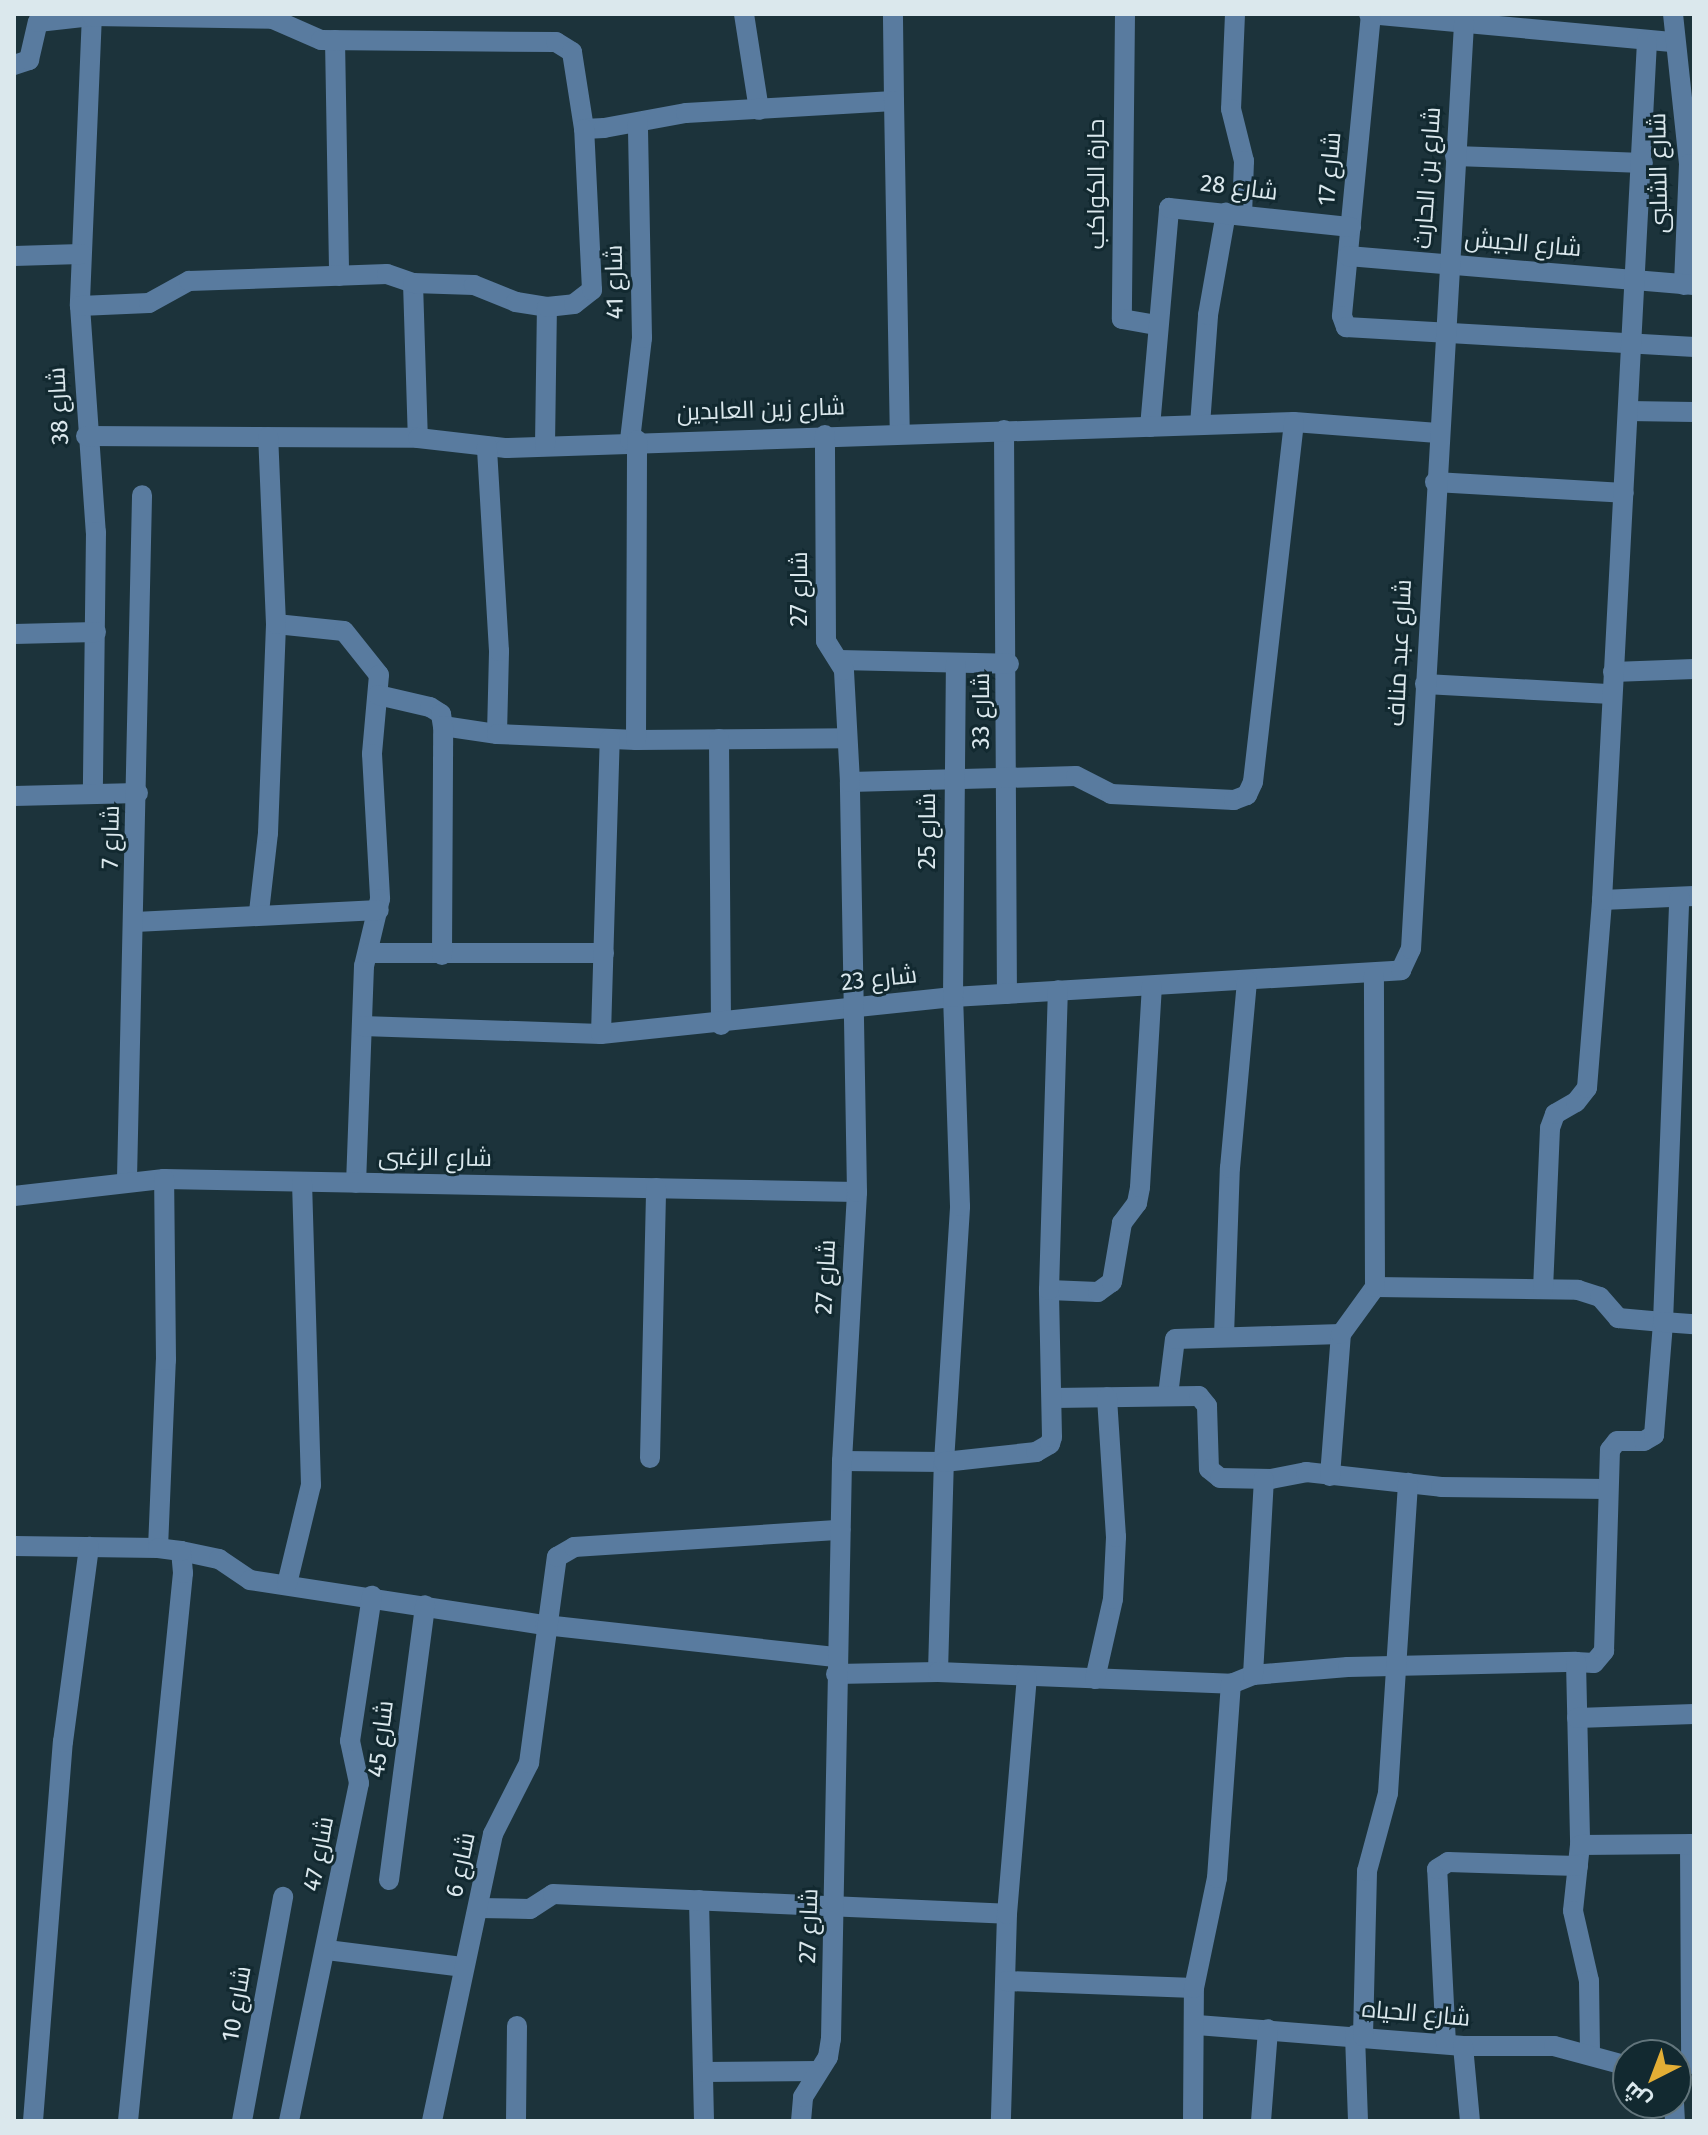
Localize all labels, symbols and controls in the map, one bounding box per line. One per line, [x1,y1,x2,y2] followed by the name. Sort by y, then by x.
[1409,106,1447,250] street label: شارع بن الحارث
[1644,112,1674,234] street label: شارع الشلبى
[1083,119,1111,249] street label: حارة الكواكب
[1312,131,1348,207] street label: شارع 17
[1199,169,1279,207] street label: شارع 28
[1463,225,1583,263] street label: شارع الجيش
[600,244,630,320] street label: شارع 41
[43,366,75,446] street label: شارع 38
[676,393,846,427] street label: شارع زين العابدين
[786,551,814,627] street label: شارع 27
[1382,579,1418,727] street label: شارع عبد مناف
[968,673,996,749] street label: شارع 33
[914,793,942,869] street label: شارع 25
[96,805,126,869] street label: شارع 7
[839,961,919,997] street label: شارع 23
[378,1143,492,1173] street label: شارع الزغبى
[810,1239,842,1315] street label: شارع 27
[362,1699,400,1779] street label: شارع 45
[298,1814,340,1894] street label: شارع 47
[440,1830,482,1900] street label: شارع 6
[793,1888,825,1964] street label: شارع 27
[216,1964,258,2044] street label: شارع 10
[1361,1995,1471,2033] street label: شارع الحياه
[1612,2039,1692,2119] north arrow
[1617,2076,1656,2115] text: ش

